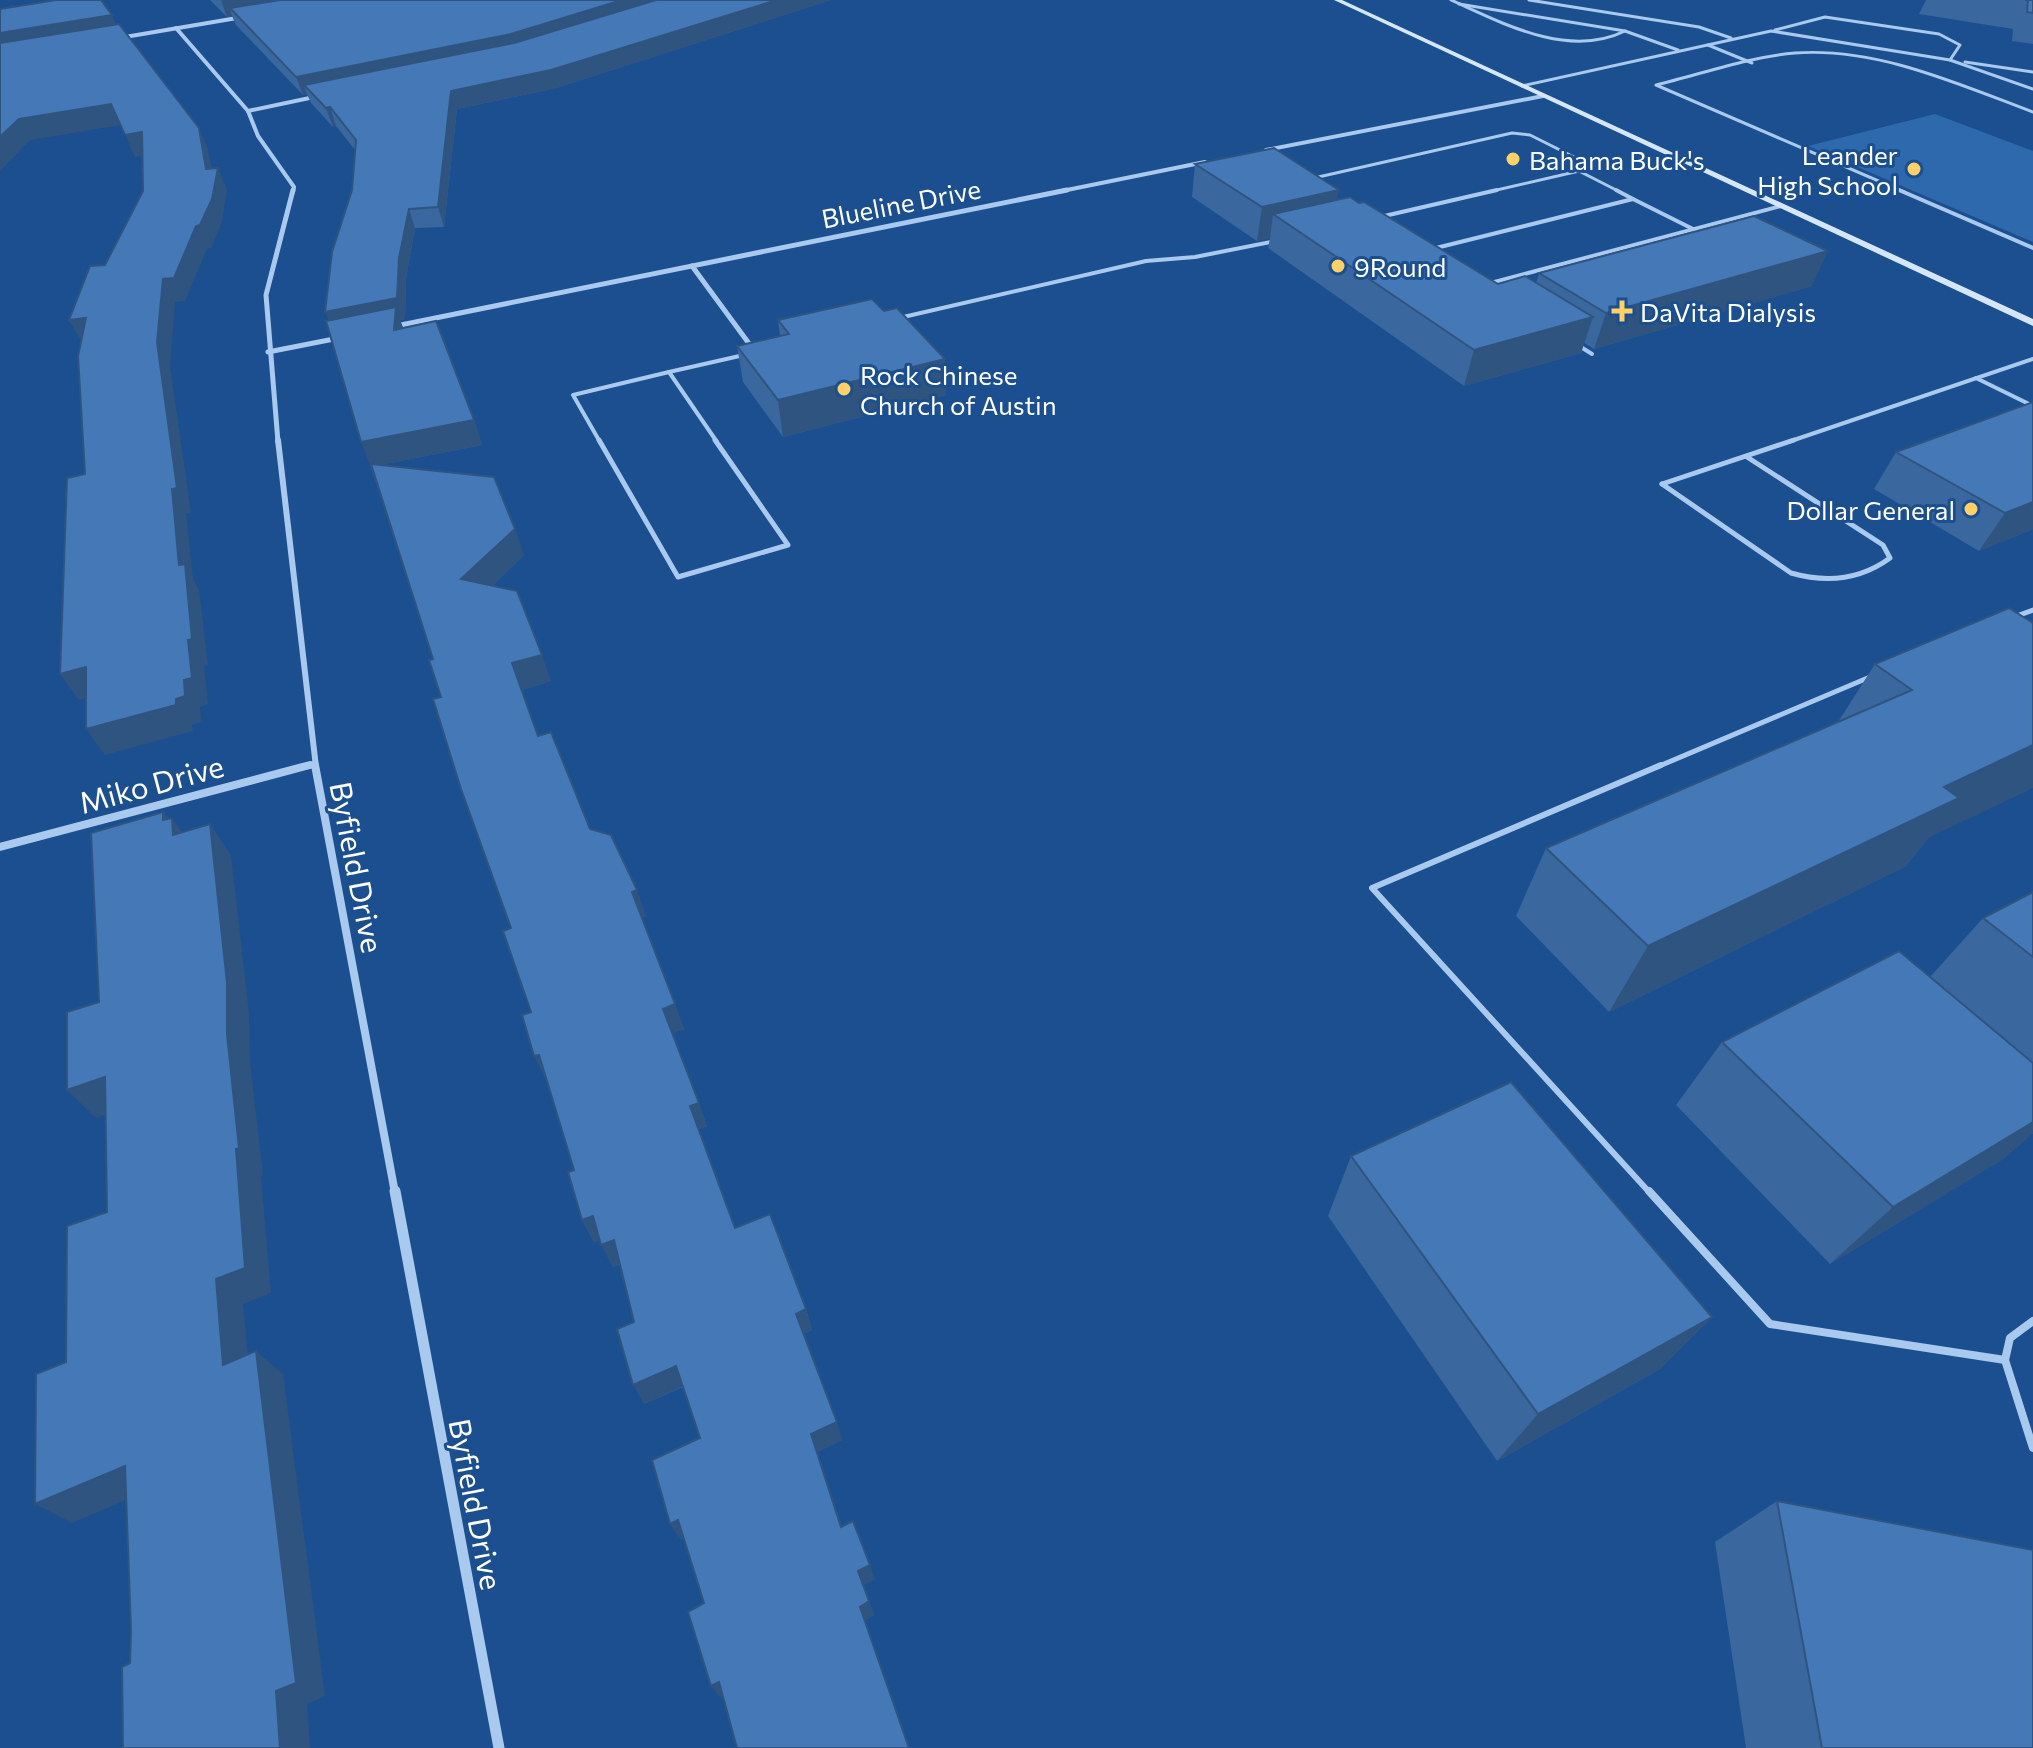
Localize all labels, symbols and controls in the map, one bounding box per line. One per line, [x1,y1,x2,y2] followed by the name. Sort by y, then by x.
[1757,139,1898,200] place label: Leander High School
[1529,144,1704,175] place label: Bahama Buck's
[1504,150,1522,168] marker: Bahama Buck's
[1905,160,1923,178] marker: Leander High School
[819,172,983,234] street label: Blueline Drive
[1354,251,1446,282] place label: 9Round
[1329,257,1347,275] marker: 9Round
[1640,296,1816,327] place label: DaVita Dialysis
[1611,300,1633,322] marker: DaVita Dialysis
[860,359,1057,420] place label: Rock Chinese Church of Austin
[835,380,853,398] marker: Rock Chinese Church of Austin
[1786,494,1955,525] place label: Dollar General
[1962,500,1980,518] marker: Dollar General
[75,746,227,820] street label: Miko Drive
[323,778,393,956] street label: Byfield Drive
[442,1415,512,1593] street label: Byfield Drive

